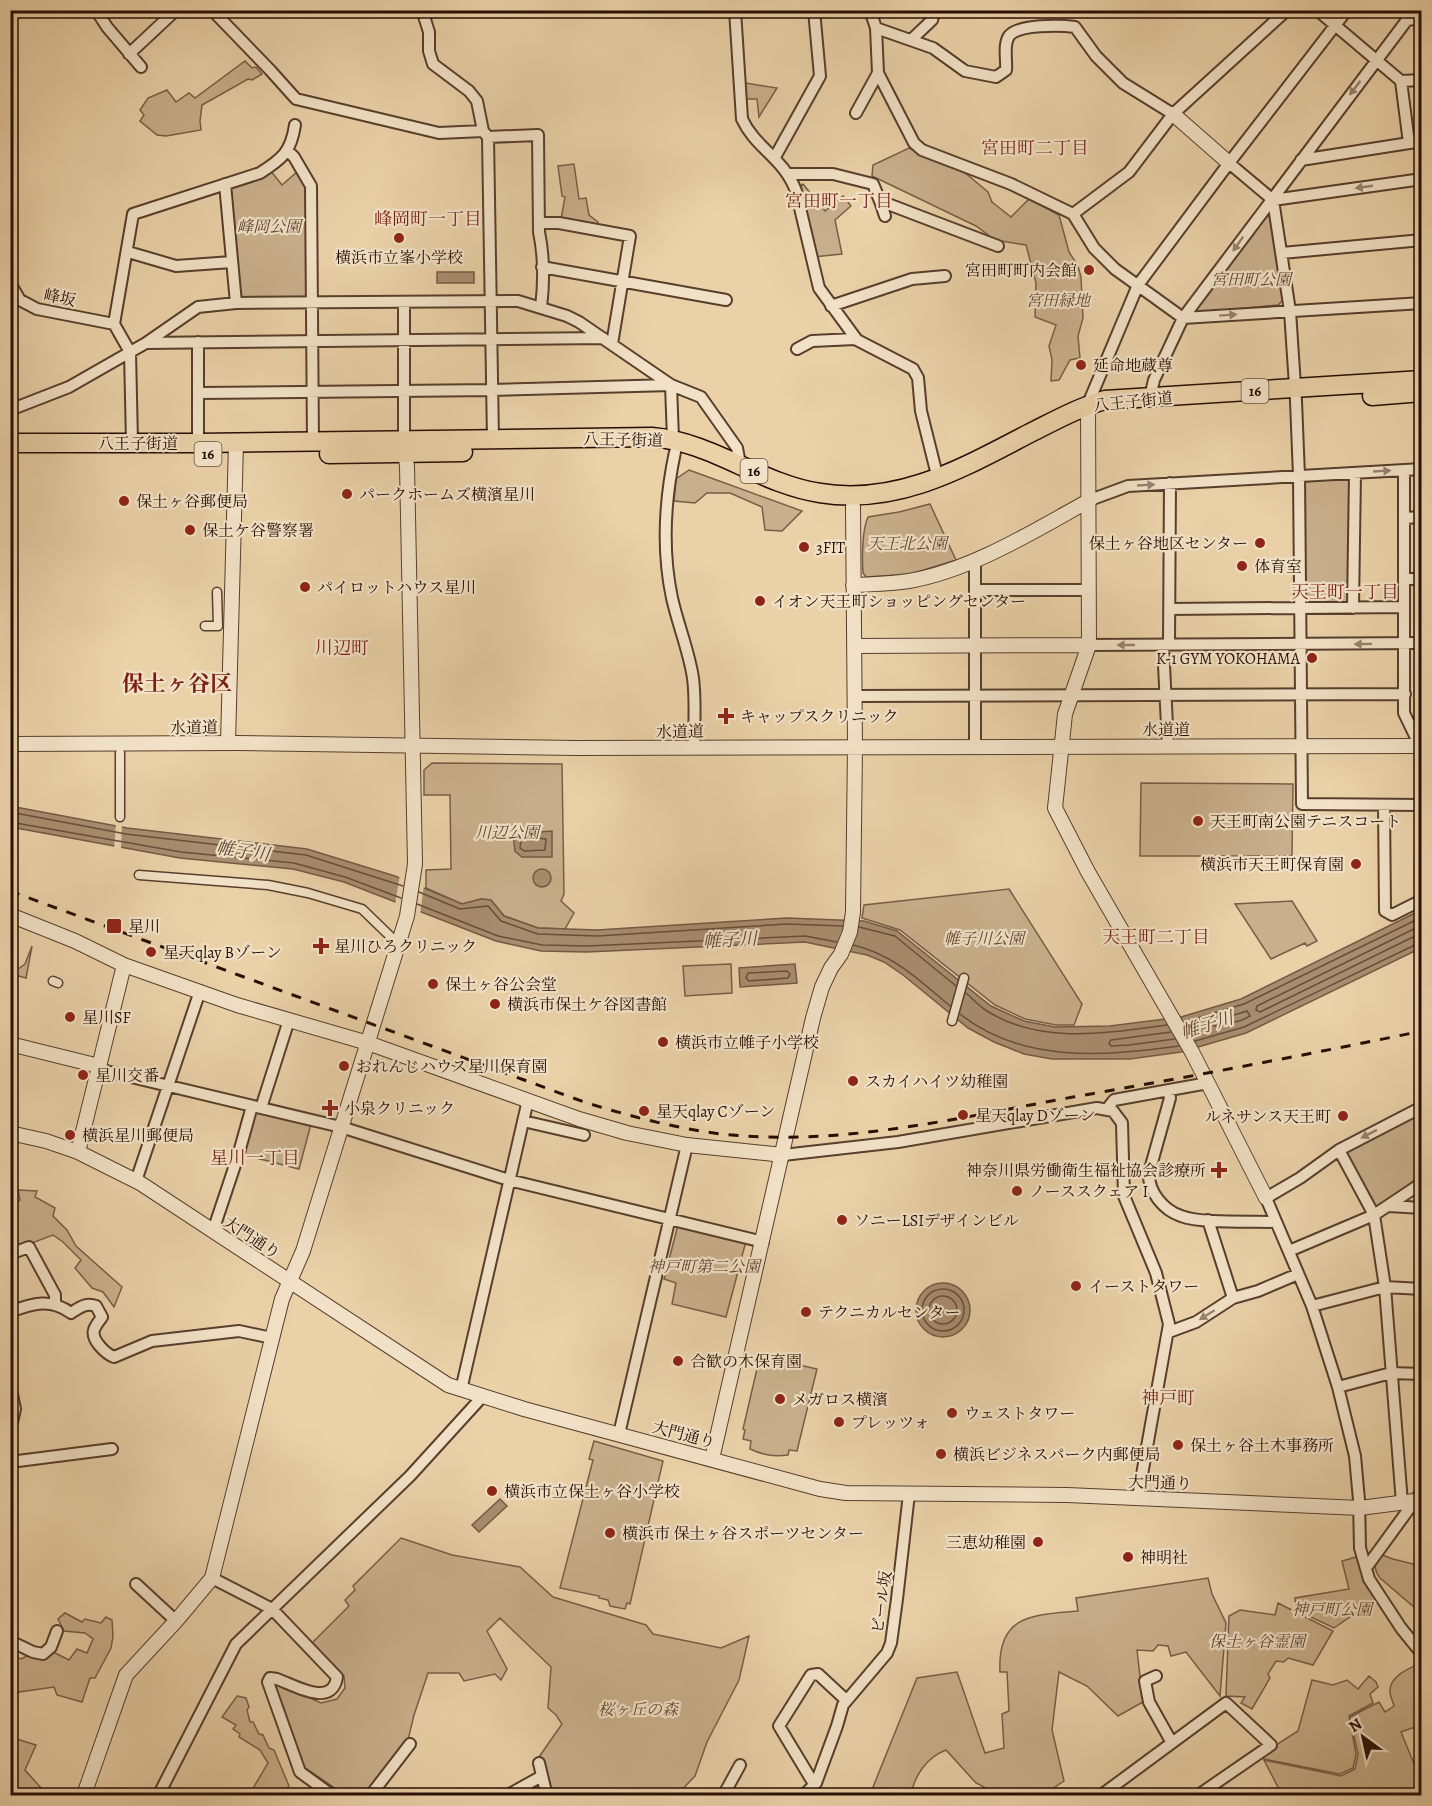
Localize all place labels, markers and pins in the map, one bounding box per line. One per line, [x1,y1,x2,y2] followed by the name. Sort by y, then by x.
[392,231,406,245] marker: 横浜市立峯小学校
[335,247,463,269] place label: 横浜市立峯小学校
[965,260,1077,282] place label: 宮田町町内会館
[1082,263,1096,277] marker: 宮田町町内会館
[1093,355,1173,377] place label: 延命地蔵尊
[1074,358,1088,372] marker: 延命地蔵尊
[359,484,535,506] place label: パークホームズ横濱星川
[340,487,354,501] marker: パークホームズ横濱星川
[136,491,248,513] place label: 保土ヶ谷郵便局
[117,494,131,508] marker: 保土ヶ谷郵便局
[202,520,314,542] place label: 保土ケ谷警察署
[183,523,197,537] marker: 保土ケ谷警察署
[1089,533,1248,555] place label: 保土ヶ谷地区センター
[1253,536,1267,550] marker: 保土ヶ谷地区センター
[816,537,845,559] place label: 3FIT
[797,540,811,554] marker: 3FIT
[1254,556,1302,578] place label: 体育室
[1235,559,1249,573] marker: 体育室
[317,577,476,599] place label: パイロットハウス星川
[298,580,312,594] marker: パイロットハウス星川
[772,591,1026,613] place label: イオン天王町ショッピングセンター
[753,594,767,608] marker: イオン天王町ショッピングセンター
[1156,648,1301,670] place label: K-1 GYM YOKOHAMA
[1305,651,1319,665] marker: K-1 GYM YOKOHAMA
[740,706,898,728] place label: キャップスクリニック
[717,707,735,725] marker: キャップスクリニック
[1210,811,1401,833] place label: 天王町南公園テニスコート
[1191,814,1205,828] marker: 天王町南公園テニスコート
[1200,854,1344,876] place label: 横浜市天王町保育園
[1349,857,1363,871] marker: 横浜市天王町保育園
[128,916,160,938] place label: 星川
[105,917,123,935] marker: 星川
[334,936,477,958] place label: 星川ひろクリニック
[312,937,330,955] marker: 星川ひろクリニック
[163,942,282,964] place label: 星天qlay Bゾーン
[144,945,158,959] marker: 星天qlay Bゾーン
[445,974,557,996] place label: 保土ヶ谷公会堂
[426,977,440,991] marker: 保土ヶ谷公会堂
[507,994,667,1016] place label: 横浜市保土ケ谷図書館
[488,997,502,1011] marker: 横浜市保土ケ谷図書館
[82,1007,131,1029] place label: 星川SF
[63,1010,77,1024] marker: 星川SF
[675,1032,819,1054] place label: 横浜市立帷子小学校
[656,1035,670,1049] marker: 横浜市立帷子小学校
[356,1056,548,1078] place label: おれんじハウス星川保育園
[337,1059,351,1073] marker: おれんじハウス星川保育園
[95,1065,159,1087] place label: 星川交番
[76,1068,90,1082] marker: 星川交番
[865,1071,1008,1093] place label: スカイハイツ幼稚園
[846,1074,860,1088] marker: スカイハイツ幼稚園
[344,1098,455,1120] place label: 小泉クリニック
[321,1099,339,1117] marker: 小泉クリニック
[656,1101,775,1123] place label: 星天qlay Cゾーン
[637,1104,651,1118] marker: 星天qlay Cゾーン
[975,1105,1096,1127] place label: 星天qlay Dゾーン
[1205,1106,1331,1128] place label: ルネサンス天王町
[956,1108,970,1122] marker: 星天qlay Dゾーン
[1336,1109,1350,1123] marker: ルネサンス天王町
[82,1125,194,1147] place label: 横浜星川郵便局
[63,1128,77,1142] marker: 横浜星川郵便局
[966,1160,1206,1182] place label: 神奈川県労働衛生福祉協会診療所
[1210,1161,1228,1179] marker: 神奈川県労働衛生福祉協会診療所
[1029,1181,1148,1203] place label: ノーススクェア I
[1010,1184,1024,1198] marker: ノーススクェア I
[854,1210,1019,1232] place label: ソニーLSIデザインビル
[835,1213,849,1227] marker: ソニーLSIデザインビル
[1088,1276,1199,1298] place label: イーストタワー
[1069,1279,1083,1293] marker: イーストタワー
[818,1302,960,1324] place label: テクニカルセンター
[799,1305,813,1319] marker: テクニカルセンター
[690,1351,802,1373] place label: 合歓の木保育園
[671,1354,685,1368] marker: 合歓の木保育園
[792,1389,888,1411] place label: メガロス横濱
[773,1392,787,1406] marker: メガロス横濱
[964,1403,1075,1425] place label: ウェストタワー
[945,1406,959,1420] marker: ウェストタワー
[851,1412,930,1434] place label: プレッツォ
[832,1415,846,1429] marker: プレッツォ
[1190,1435,1334,1457] place label: 保土ヶ谷土木事務所
[1171,1438,1185,1452] marker: 保土ヶ谷土木事務所
[953,1444,1161,1466] place label: 横浜ビジネスパーク内郵便局
[934,1447,948,1461] marker: 横浜ビジネスパーク内郵便局
[504,1481,680,1503] place label: 横浜市立保土ヶ谷小学校
[485,1484,499,1498] marker: 横浜市立保土ヶ谷小学校
[622,1523,864,1545] place label: 横浜市 保土ヶ谷スポーツセンター
[603,1526,617,1540] marker: 横浜市 保土ヶ谷スポーツセンター
[946,1532,1026,1554] place label: 三恵幼稚園
[1031,1535,1045,1549] marker: 三恵幼稚園
[1140,1547,1188,1569] place label: 神明社
[1121,1550,1135,1564] marker: 神明社

